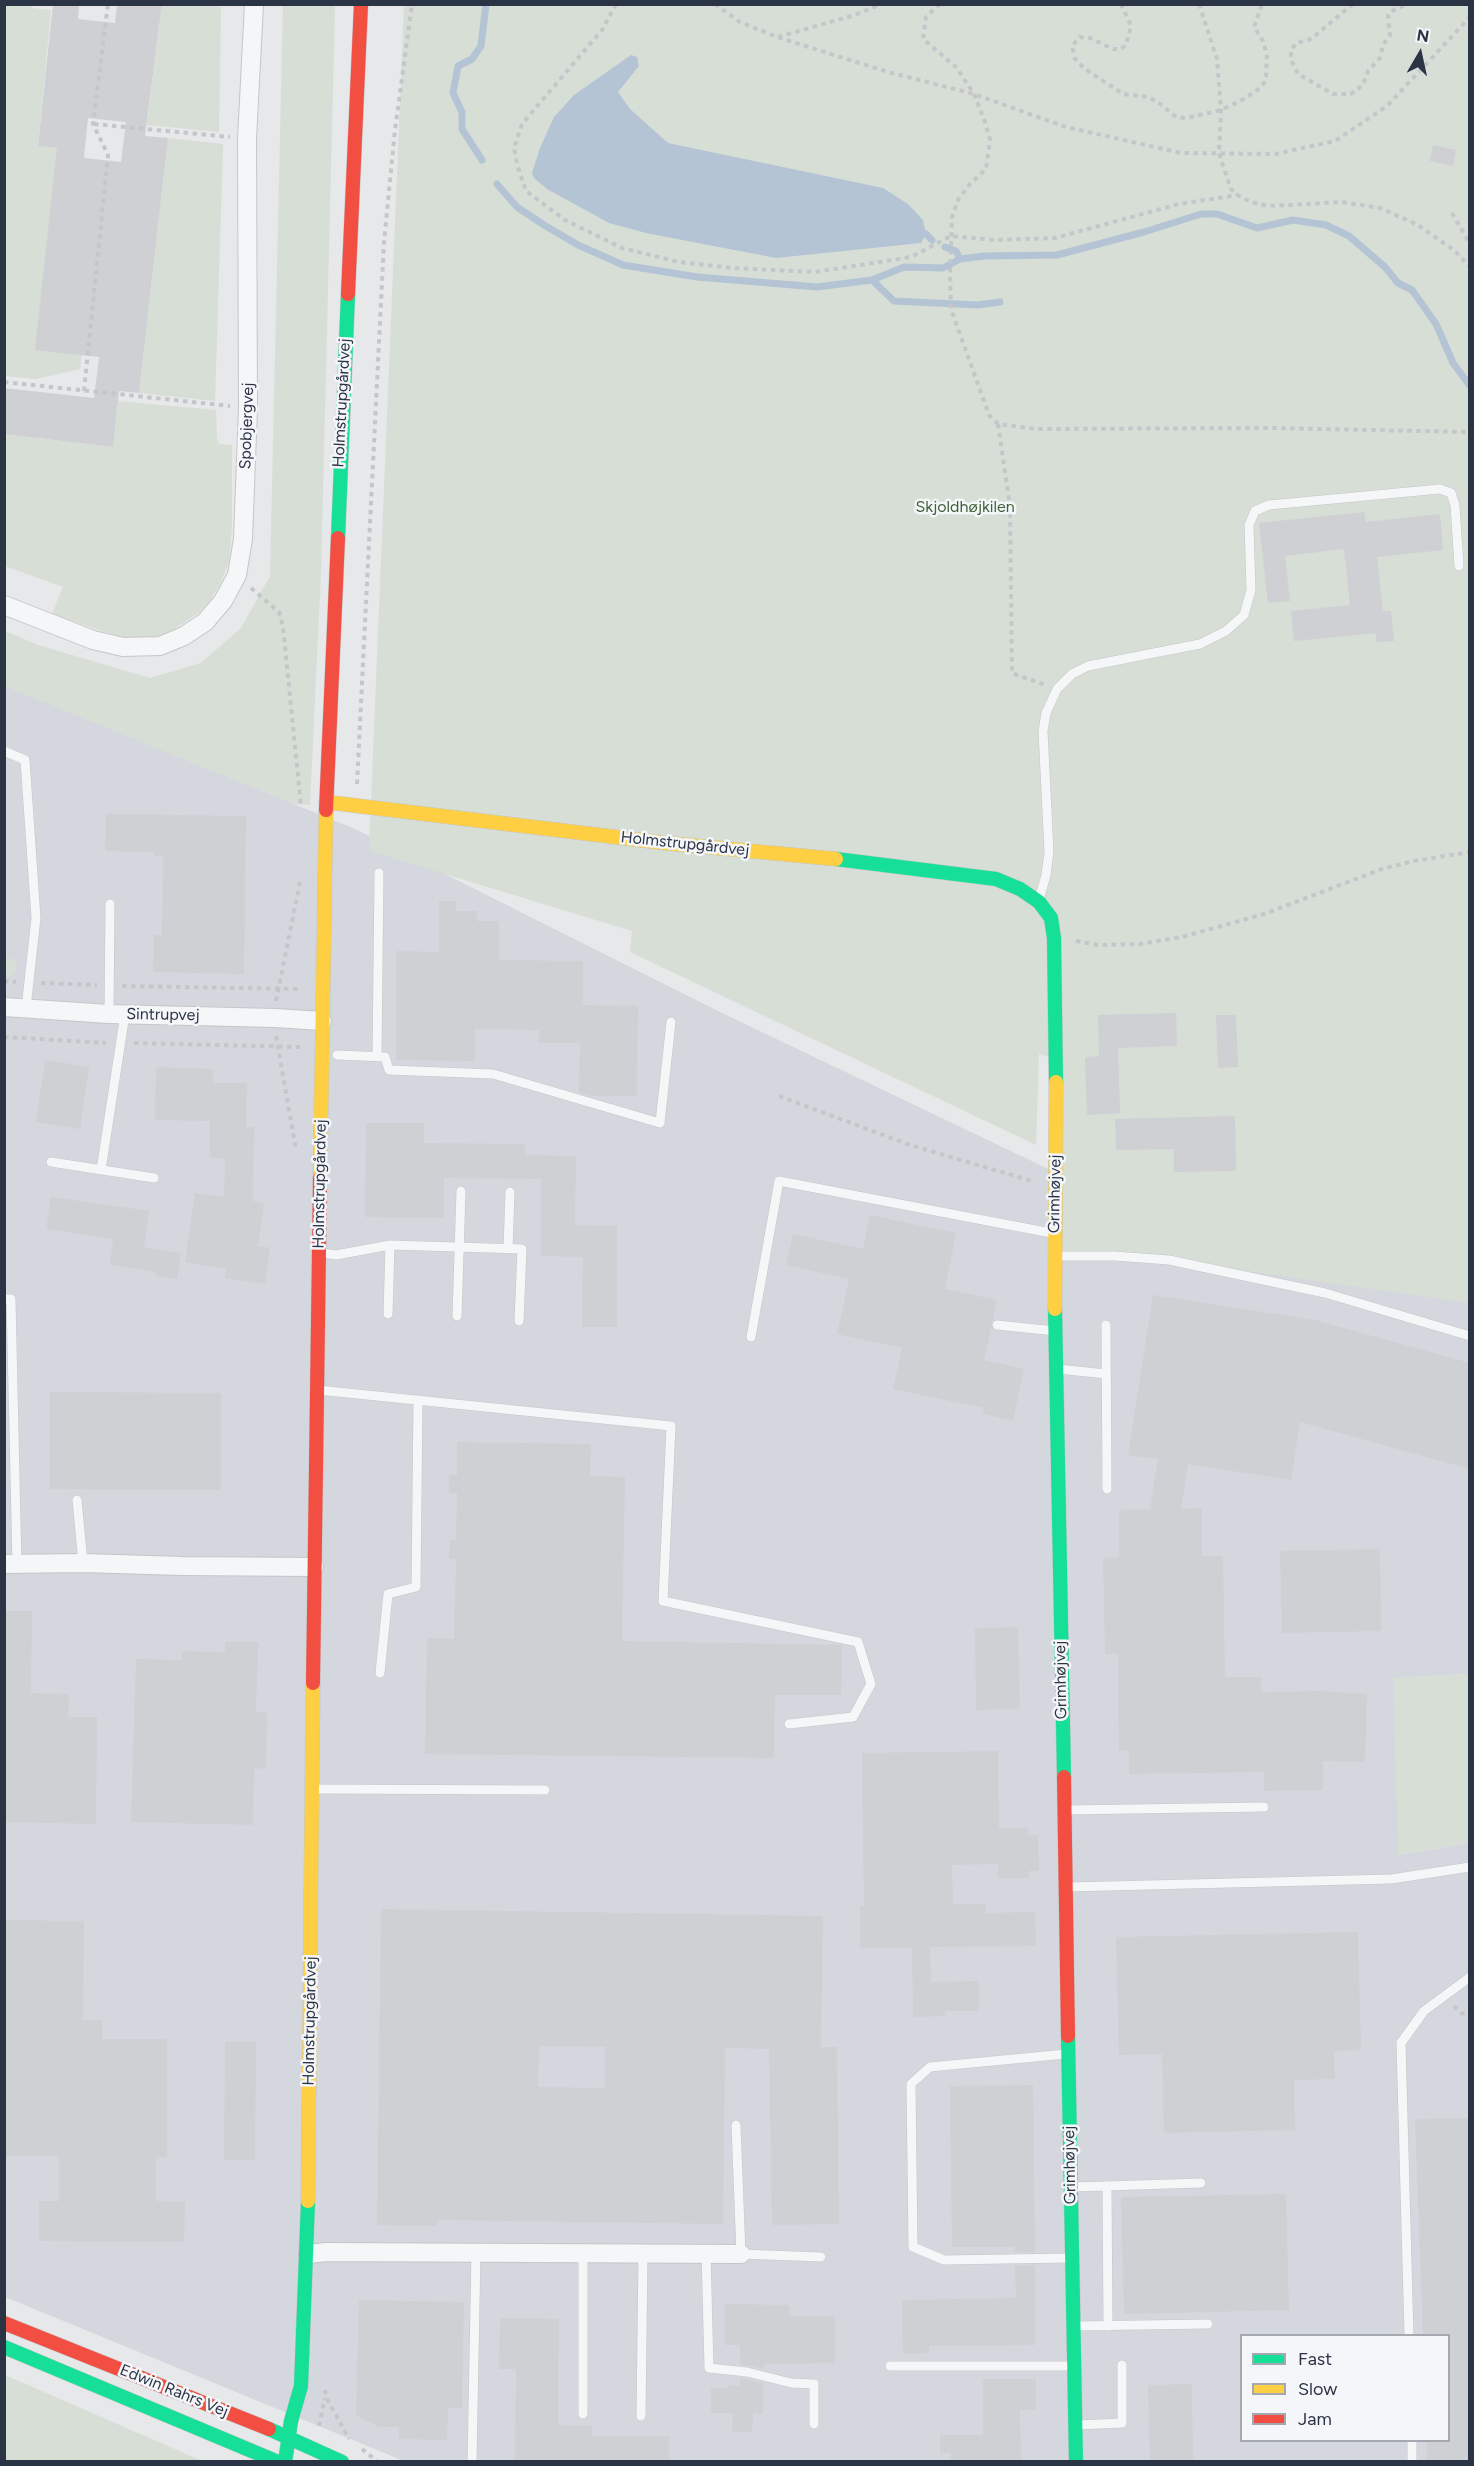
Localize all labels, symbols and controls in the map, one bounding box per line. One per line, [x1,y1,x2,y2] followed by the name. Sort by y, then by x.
[1390,24,1450,84] north arrow
[1415,25,1430,46] text: N
[329,338,355,468] street label: Holmstrupgårdvej
[236,382,258,470] street label: Spobjergvej
[915,497,1015,517] park label: Skjoldhøjkilen
[620,828,750,860] street label: Holmstrupgårdvej
[126,1005,200,1025] street label: Sintrupvej
[309,1119,331,1249] street label: Holmstrupgårdvej
[1045,1155,1065,1233] street label: Grimhøjvej
[1051,1641,1071,1719] street label: Grimhøjvej
[299,1956,321,2086] street label: Holmstrupgårdvej
[1060,2126,1080,2204] street label: Grimhøjvej
[1240,2334,1450,2442] legend
[1298,2348,1332,2370] text: Fast
[117,2360,231,2422] street label: Edwin Rahrs Vej
[1298,2378,1337,2400] text: Slow
[1298,2408,1332,2430] text: Jam

